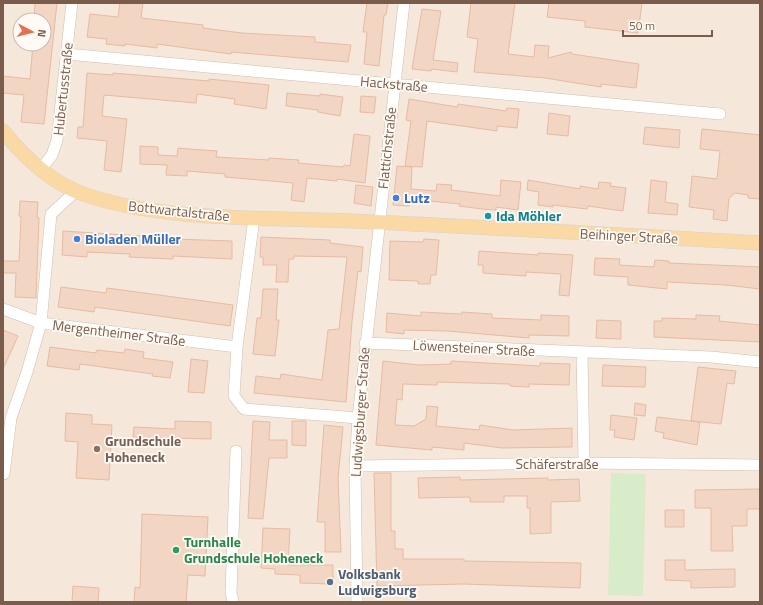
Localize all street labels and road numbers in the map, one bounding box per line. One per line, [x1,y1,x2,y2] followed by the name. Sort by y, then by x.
[47,41,78,137] street label: Hubertusstraße
[359,70,429,97] street label: Hackstraße
[372,106,401,190] street label: Flattichstraße
[127,195,231,226] street label: Bottwartalstraße
[579,222,679,249] street label: Beihinger Straße
[51,314,187,351] street label: Mergentheimer Straße
[412,334,536,361] street label: Löwensteiner Straße
[344,346,375,478] street label: Ludwigsburger Straße
[515,453,599,474] street label: Schäferstraße

